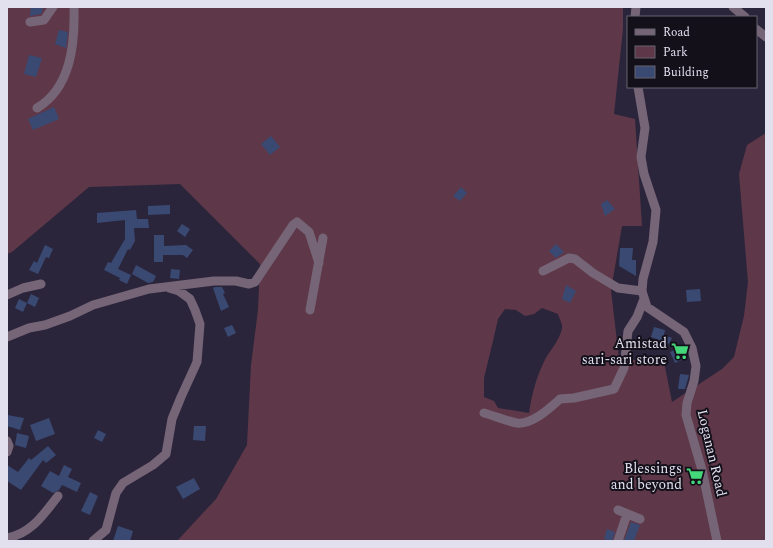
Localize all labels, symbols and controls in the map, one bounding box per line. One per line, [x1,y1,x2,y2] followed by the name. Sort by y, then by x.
[627,16,757,88] legend
[663,23,690,42] text: Road
[663,43,688,62] text: Park
[663,63,709,82] text: Building
[582,333,667,370] place label: Amistad sari-sari store
[670,341,690,361] supermarket icon: Amistad sari-sari store
[692,407,732,499] street label: Loganan Road
[611,458,682,495] place label: Blessings and beyond
[685,466,705,486] supermarket icon: Blessings and beyond

